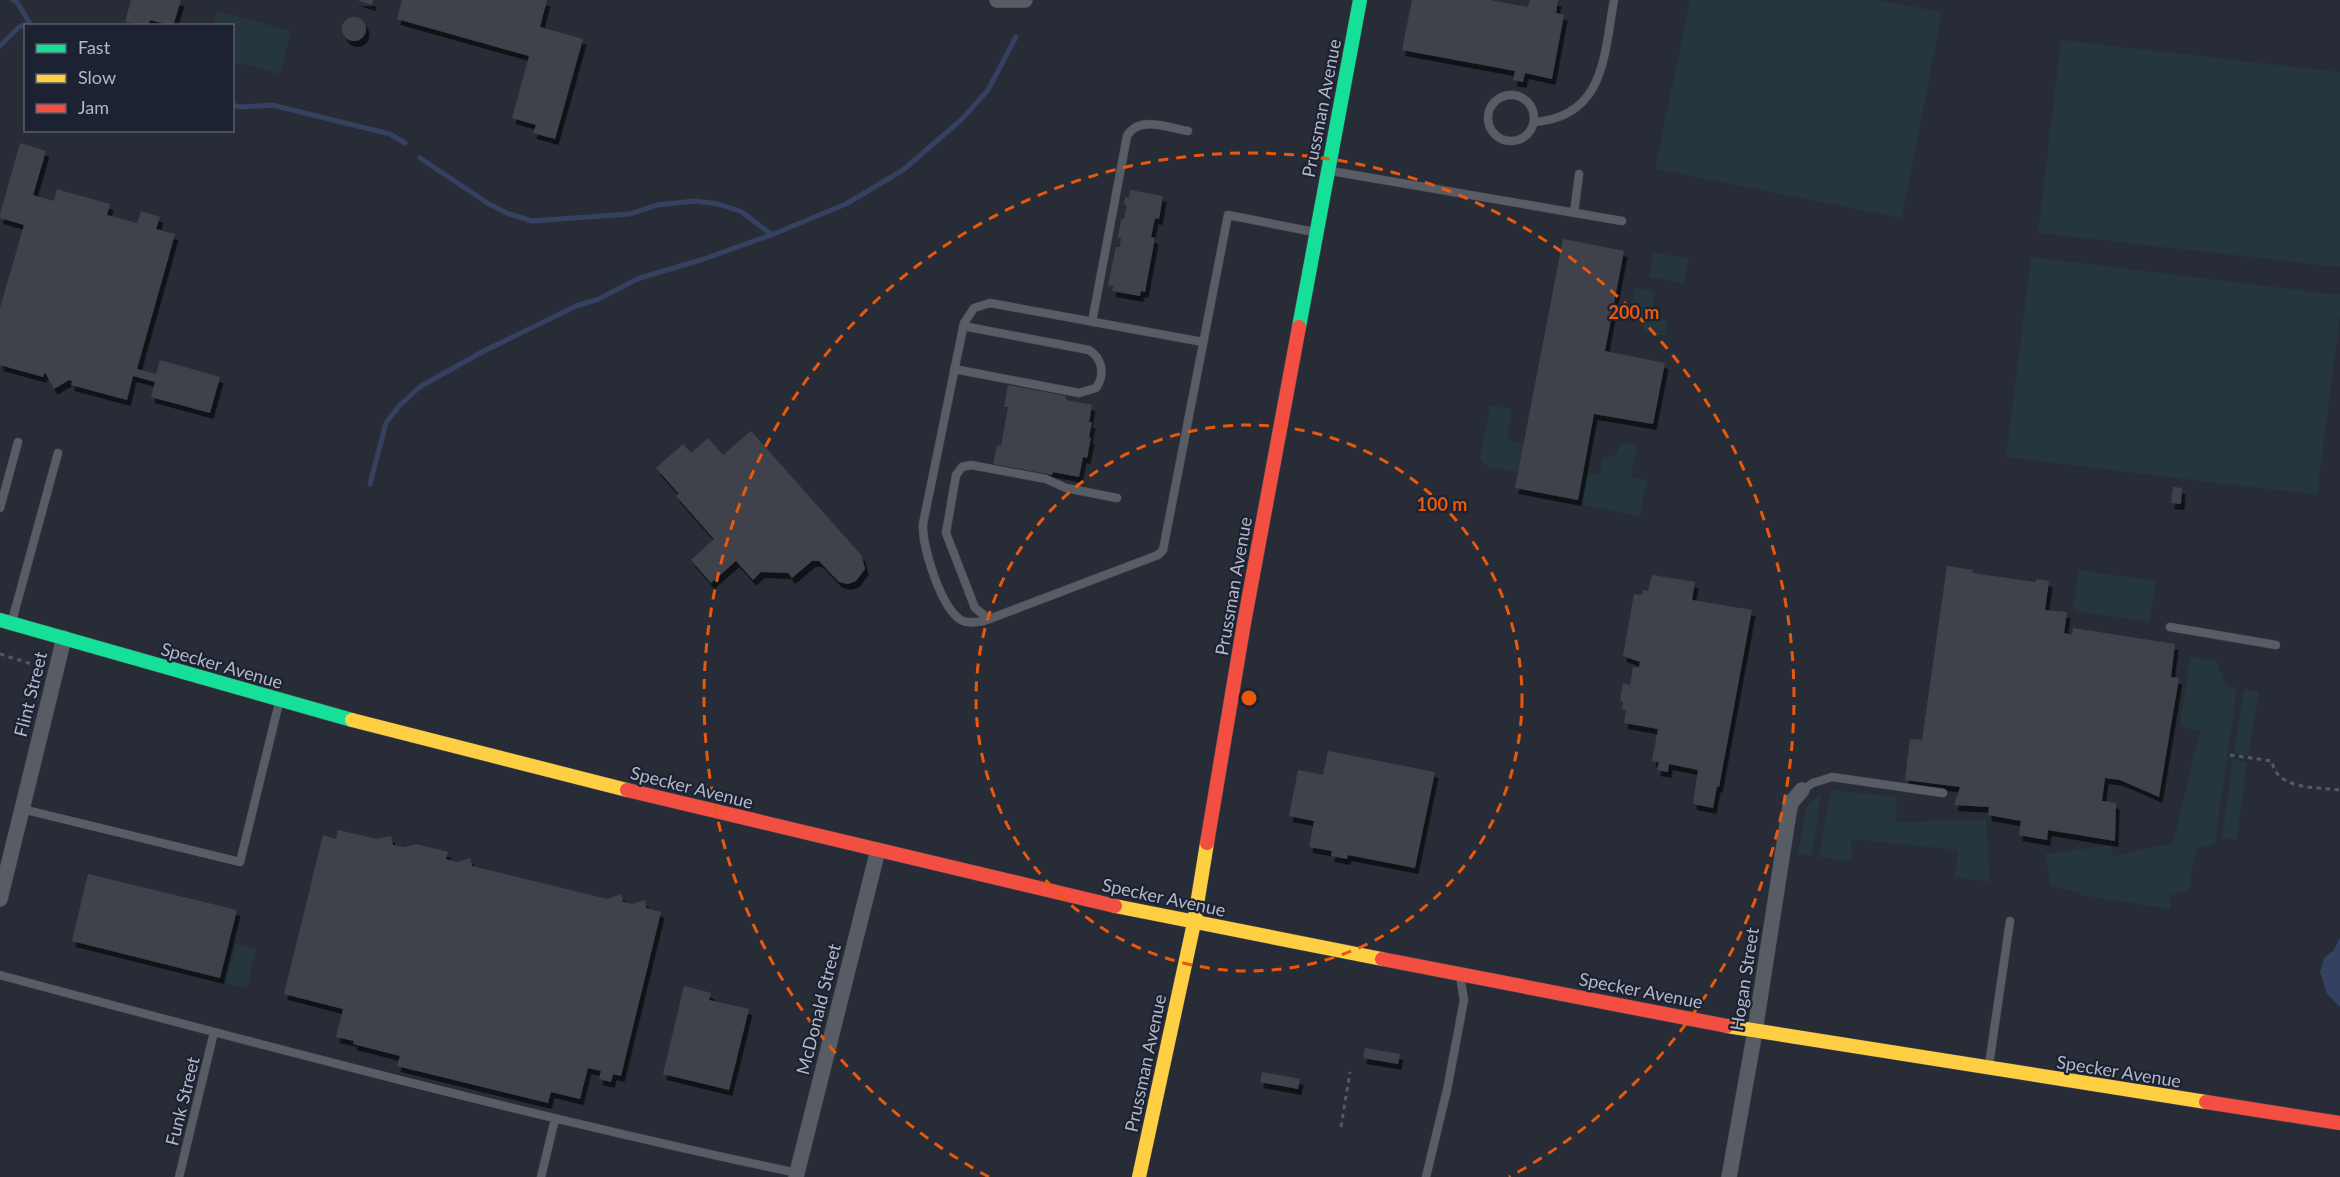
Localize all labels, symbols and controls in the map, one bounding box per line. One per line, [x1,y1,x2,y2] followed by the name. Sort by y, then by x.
[24,24,234,132] legend
[78,36,111,58] text: Fast
[1297,37,1345,179] street label: Prussman Avenue
[78,66,116,88] text: Slow
[78,96,109,118] text: Jam
[1609,301,1659,323] text: 200 m
[1417,493,1467,515] text: 100 m
[1210,515,1256,657] street label: Prussman Avenue
[159,637,285,693] street label: Specker Avenue
[9,649,51,739] street label: Flint Street
[1239,688,1259,708] centre of rings
[628,761,756,813] street label: Specker Avenue
[1100,873,1228,921] street label: Specker Avenue
[1725,925,1763,1032] street label: Hogan Street
[791,941,845,1077] street label: McDonald Street
[1577,967,1705,1013] street label: Specker Avenue
[1120,992,1170,1134] street label: Prussman Avenue
[2055,1050,2183,1092] street label: Specker Avenue
[160,1054,204,1148] street label: Funk Street

